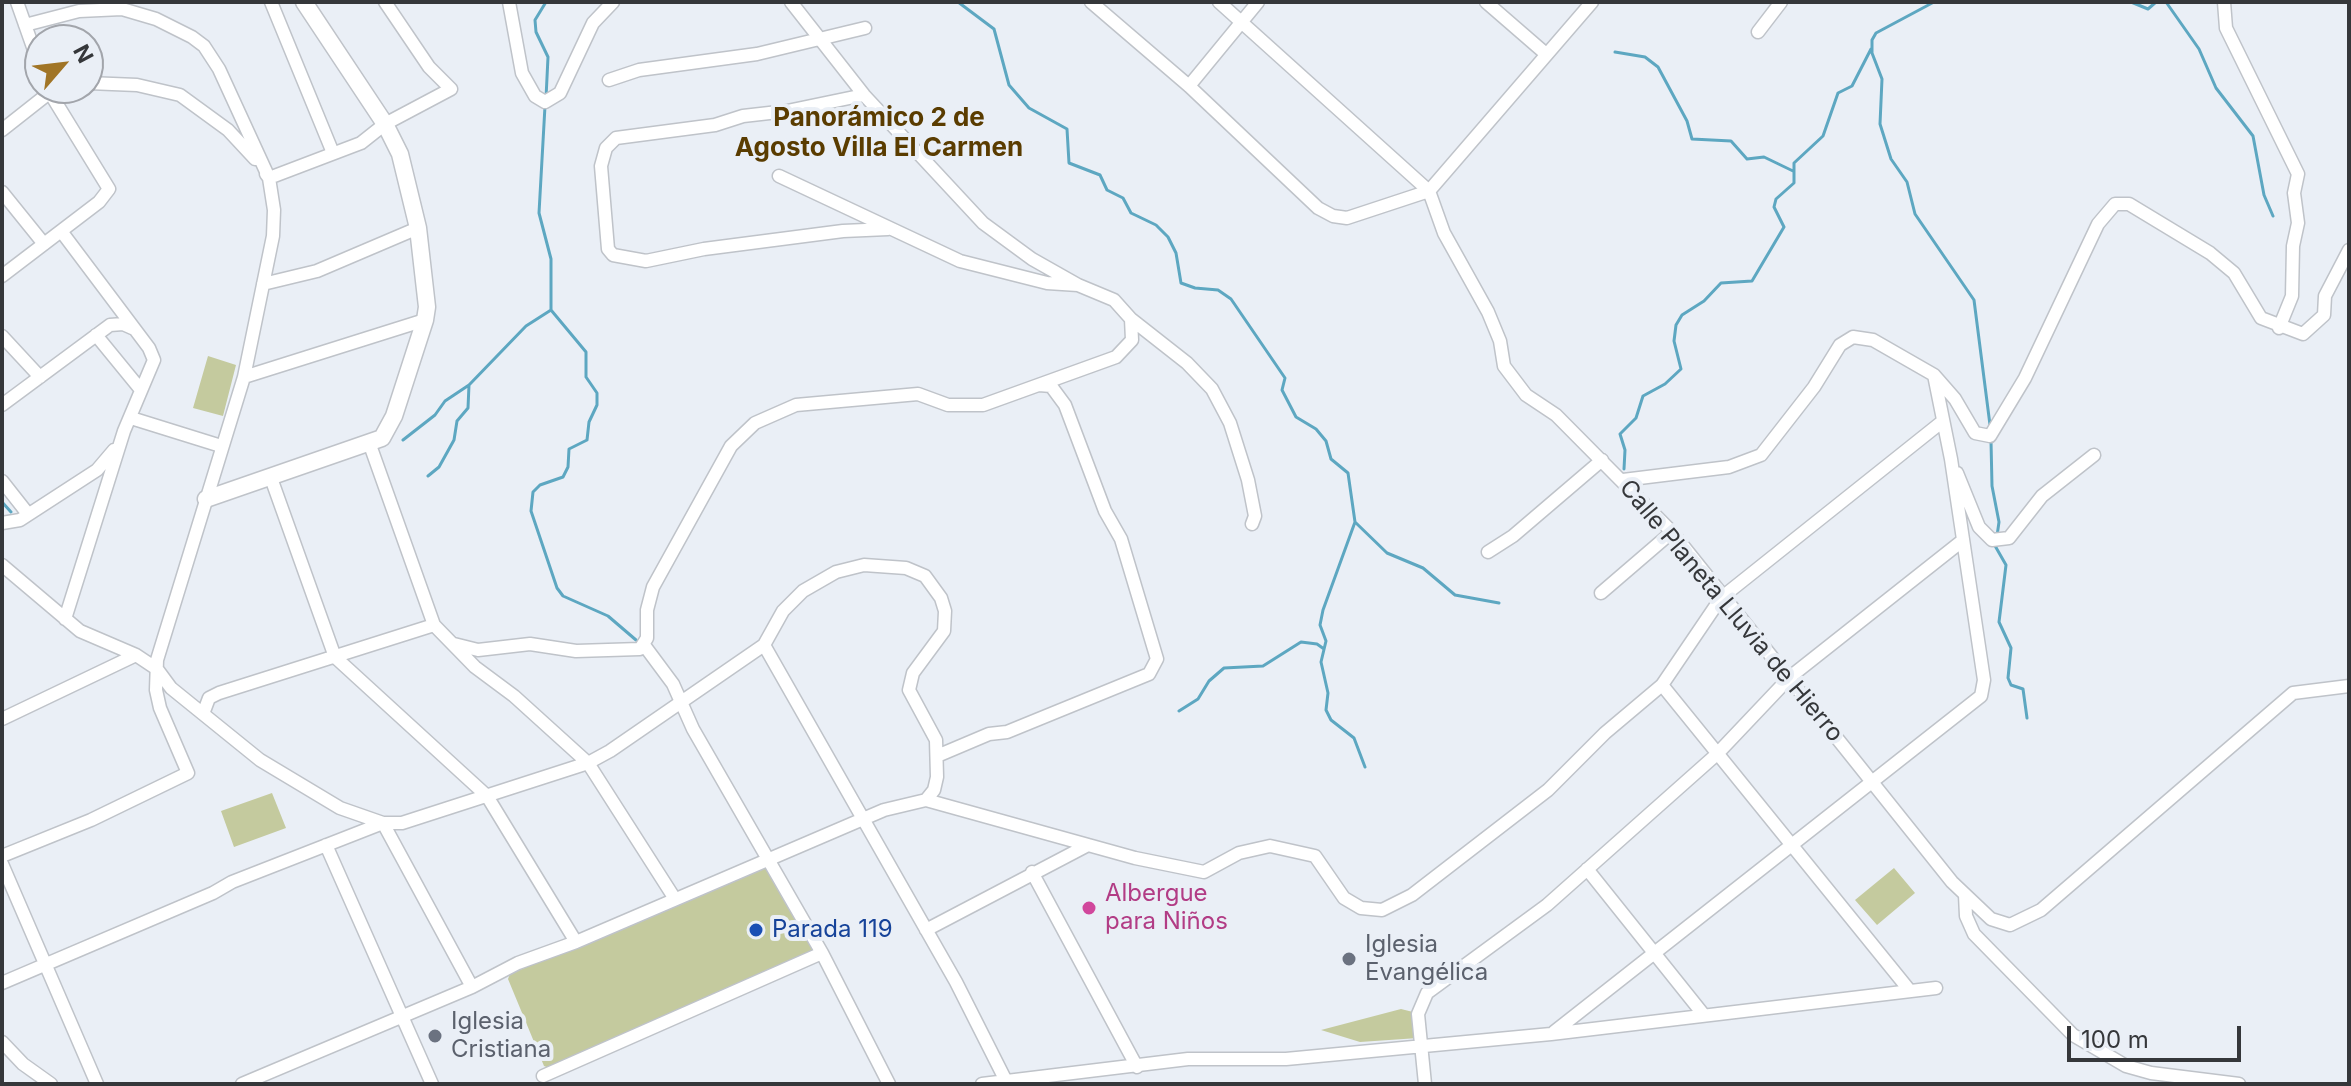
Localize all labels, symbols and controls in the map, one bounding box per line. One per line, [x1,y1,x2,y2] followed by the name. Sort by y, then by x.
[24,24,104,104] north arrow
[68,40,99,67] text: N
[735,102,1023,164] district label: Panorámico 2 de Agosto Villa El Carmen
[1613,474,1849,748] street label: Calle Planeta Lluvia de Hierro
[1105,880,1228,936] place label: Albergue para Niños
[1080,899,1098,917] marker: Albergue para Niños
[772,916,893,944] place label: Parada 119
[747,921,765,939] marker: Parada 119
[1365,931,1488,987] place label: Iglesia Evangélica
[1340,950,1358,968] marker: Iglesia Evangélica
[451,1008,551,1064] place label: Iglesia Cristiana
[2071,1010,2245,1060] scale bar
[2081,1025,2149,1054] text: 100 m
[426,1027,444,1045] marker: Iglesia Cristiana

